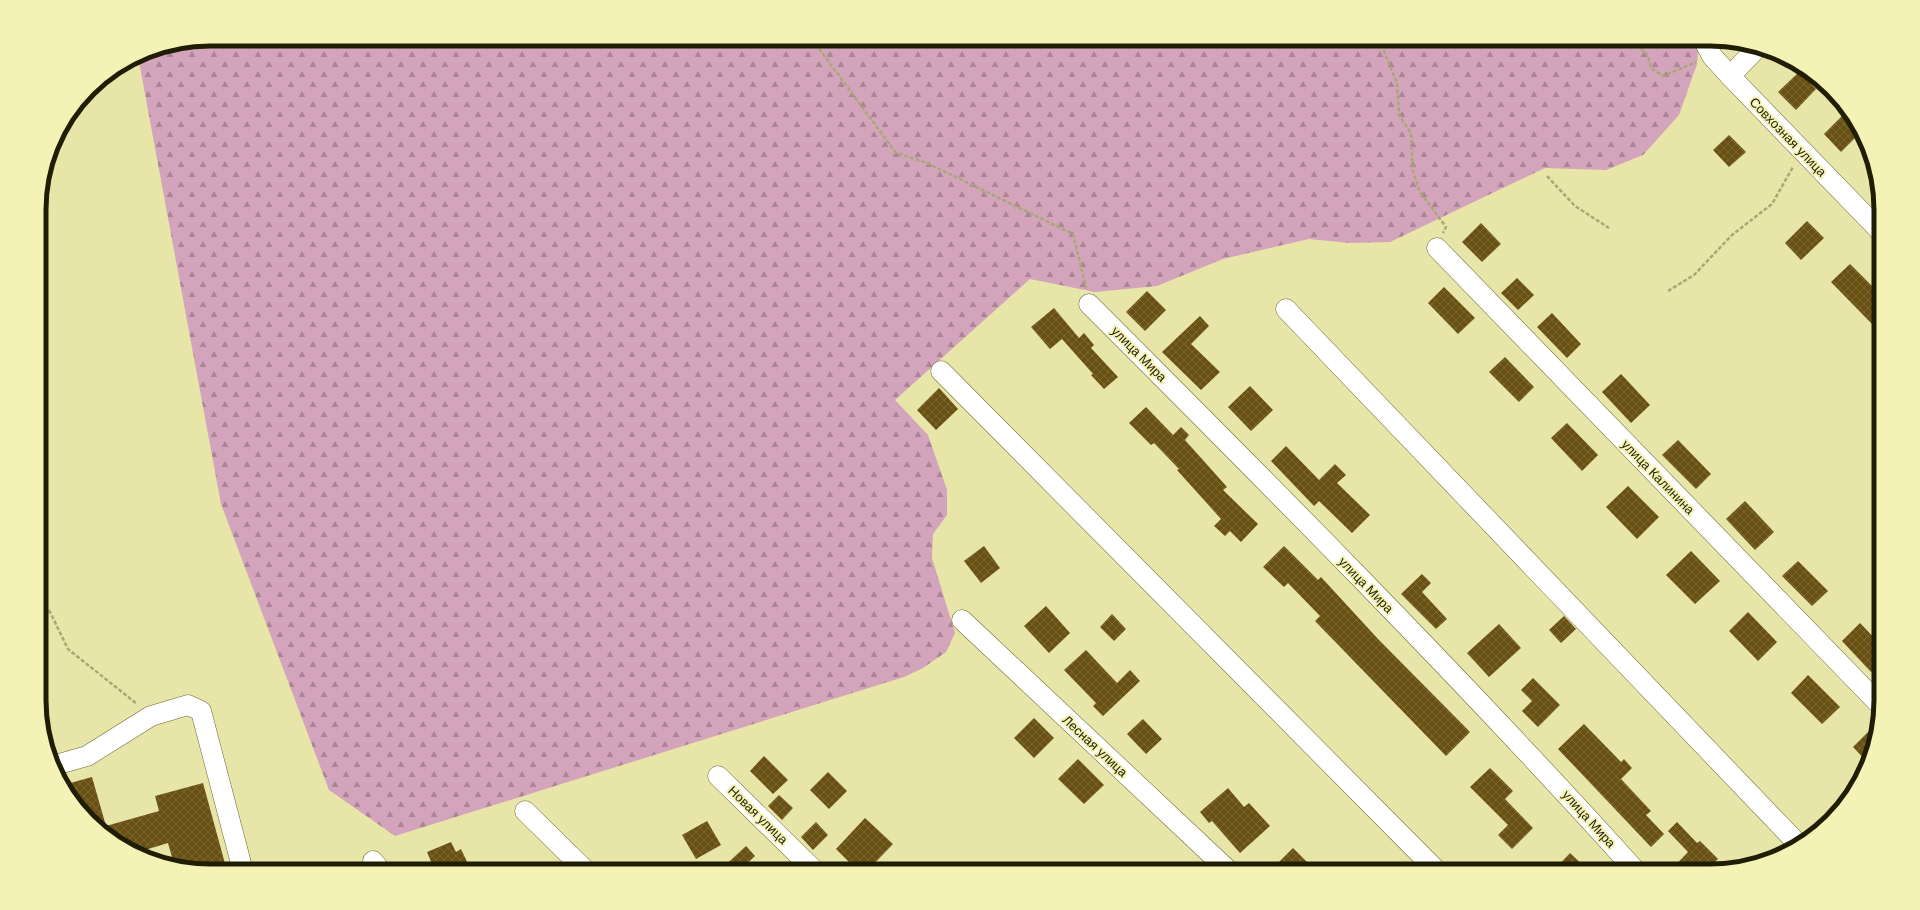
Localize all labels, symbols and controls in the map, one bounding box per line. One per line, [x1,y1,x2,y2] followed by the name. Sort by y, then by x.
[1747,94,1830,180] street label: Совхозная улица
[1108,323,1170,385] street label: улица Мира
[1619,437,1698,518] street label: улица Калинина
[1336,554,1397,617] street label: улица Мира
[1060,712,1131,780] street label: Лесная улица
[725,783,791,848] street label: Новая улица
[1559,787,1619,851] street label: улица Мира

